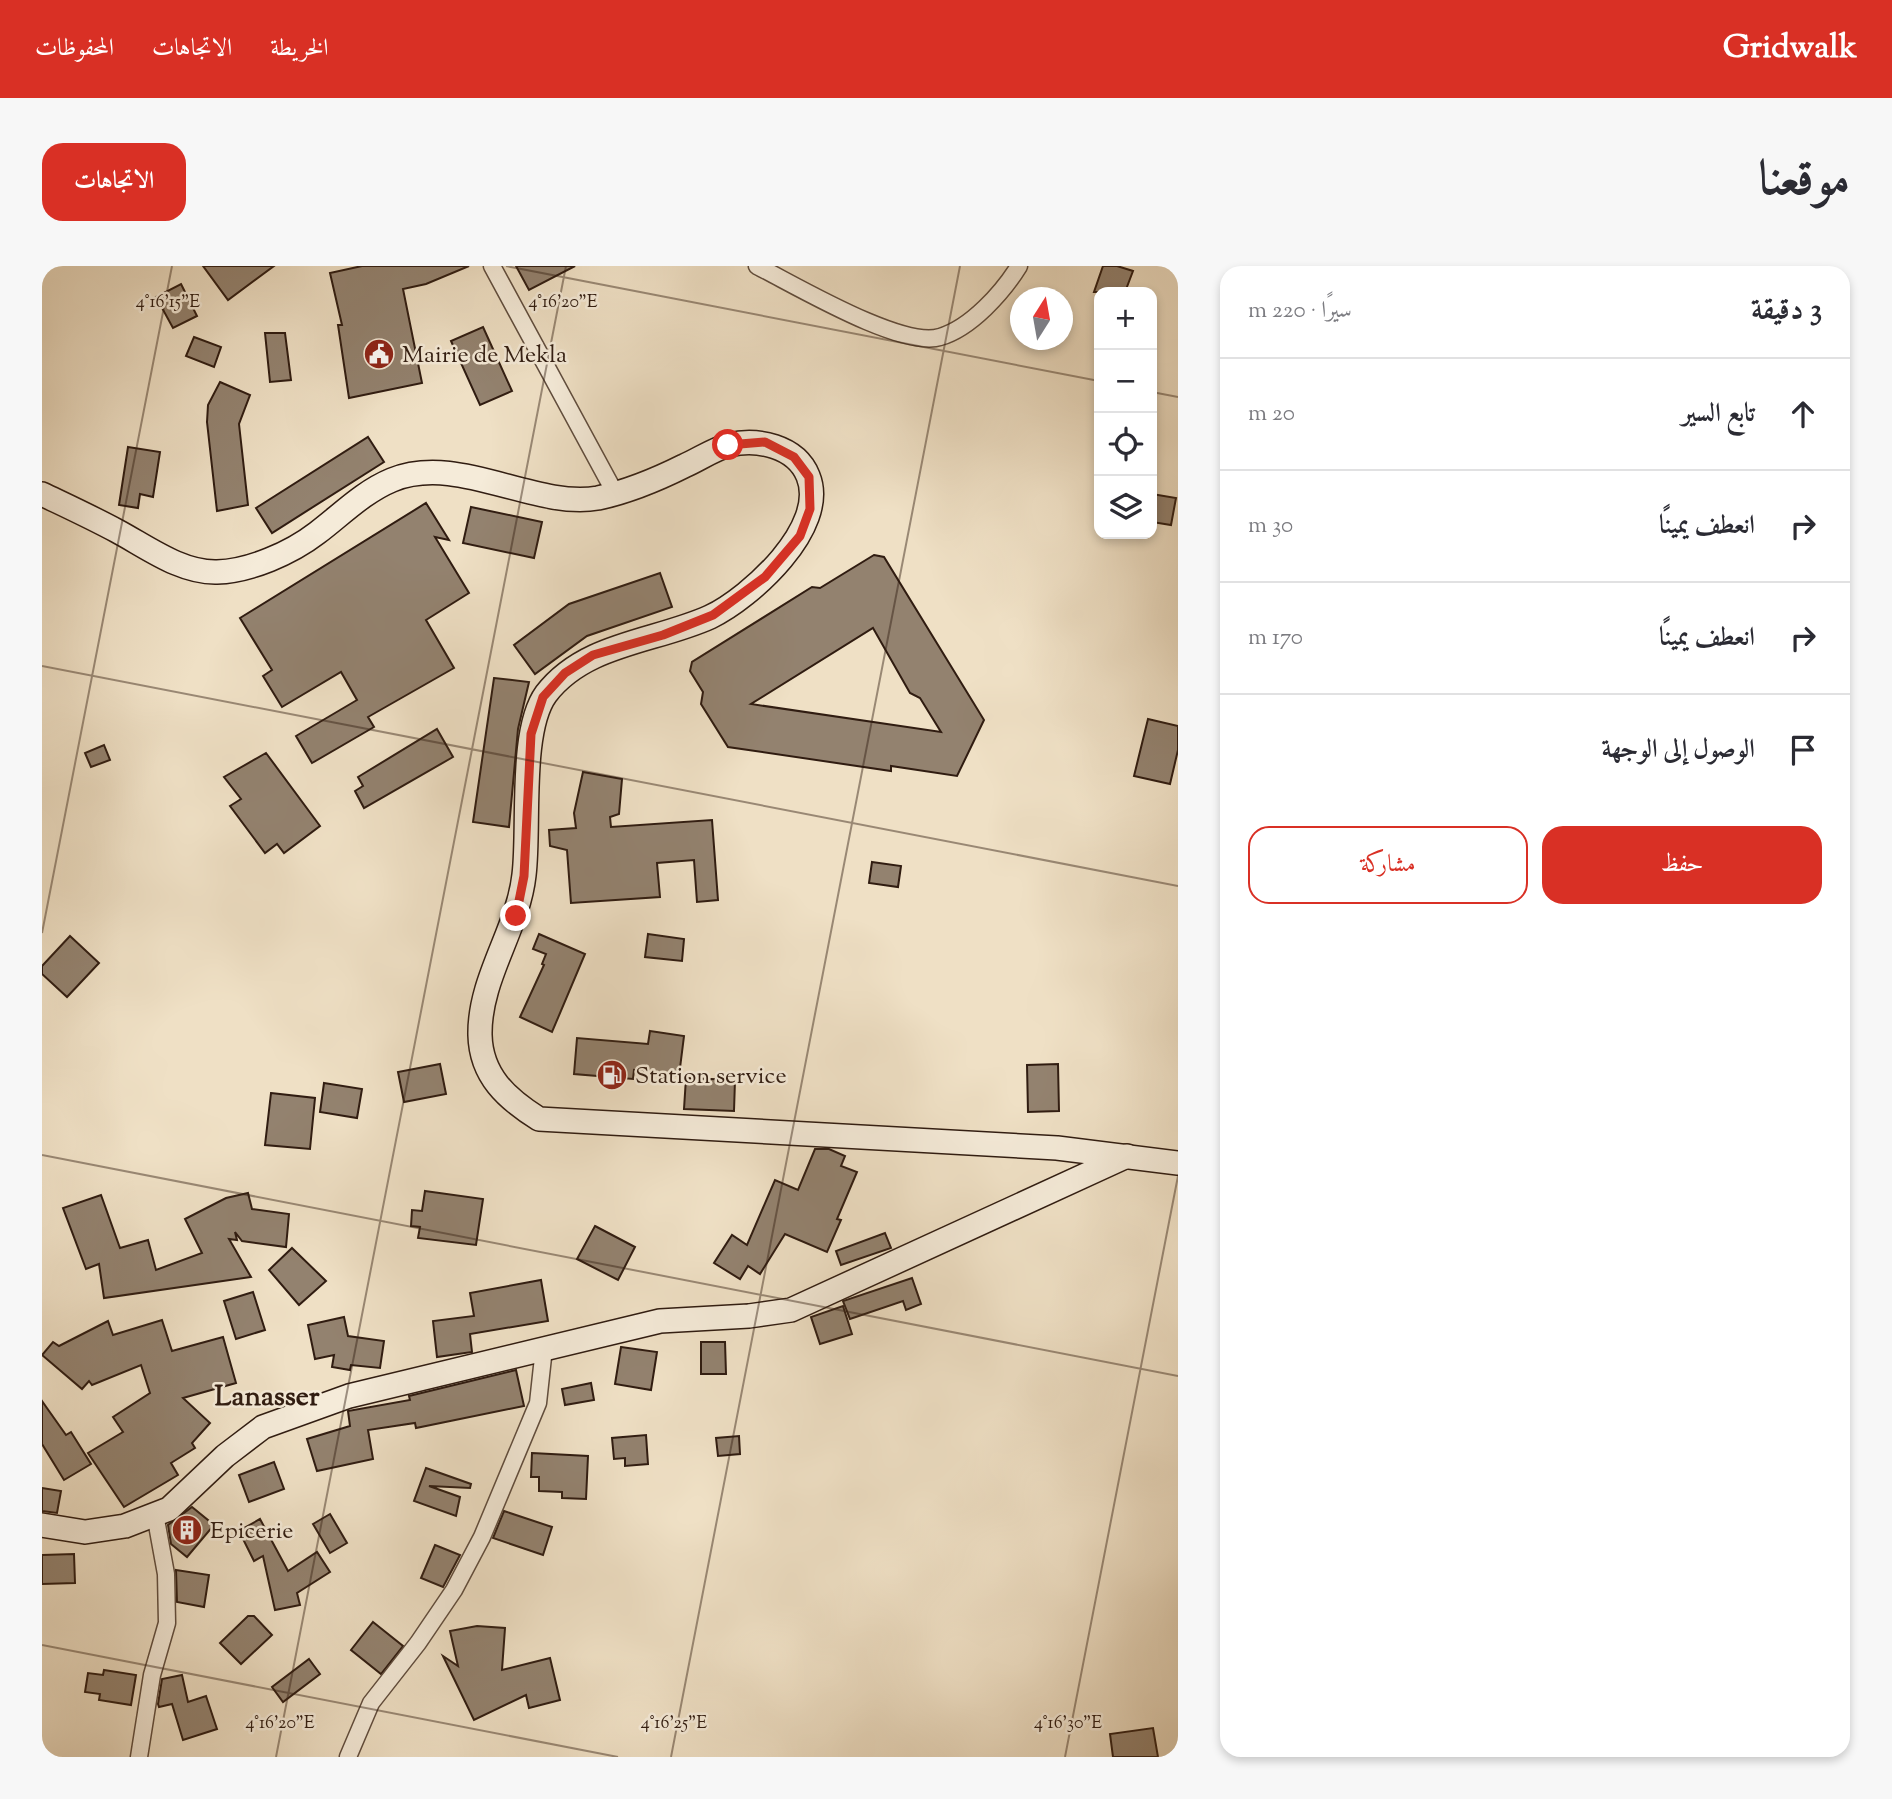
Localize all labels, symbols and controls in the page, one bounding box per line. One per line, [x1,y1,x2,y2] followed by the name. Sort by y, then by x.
[1723,25,1857,73] text: Gridwalk
[35,32,114,66] text: المحفوظات
[152,32,232,66] text: الاتجاهات
[270,32,329,66] text: الخريطة
[42,143,186,221] button: الاتجاهات
[1758,147,1850,217] text: موقعنا
[1010,287,1073,350] north arrow
[1094,287,1157,539] map controls
[1094,287,1157,350] button: +
[136,290,200,316] text: 4°16'15"E
[528,290,598,316] text: 4°16'20"E
[1751,290,1822,333] text: 3 دقيقة
[1248,295,1352,328] text: سيرًا · 220 m
[362,337,396,371] public building icon: Mairie de Mekla
[402,339,567,373] place label: Mairie de Mekla
[1094,350,1157,413] button: −
[1784,395,1822,433] icon: ahead
[1682,396,1755,433] text: تابع السير
[1248,398,1295,431] text: 20 m
[1094,413,1157,476] button: locate
[712,429,743,460] route start
[1094,476,1157,539] button: layers
[1784,507,1822,545] icon: right
[1659,508,1755,545] text: انعطف يمينًا
[1248,510,1293,543] text: 30 m
[1784,619,1822,657] icon: right
[1659,620,1755,657] text: انعطف يمينًا
[1248,622,1303,655] text: 170 m
[1784,731,1822,769] icon: arrive
[1601,732,1755,769] text: الوصول إلى الوجهة
[1248,826,1528,904] button: مشاركة
[1542,826,1822,904] button: حفظ
[500,900,531,931] route end
[595,1058,629,1092] fuel station icon: Station service
[635,1060,787,1094] place label: Station service
[215,1378,320,1418] district label: Lanasser
[170,1513,204,1547] building icon: Epicerie
[210,1515,293,1549] place label: Epicerie
[245,1711,315,1737] text: 4°16'20"E
[641,1711,707,1737] text: 4°16'25"E
[1034,1711,1102,1737] text: 4°16'30"E

